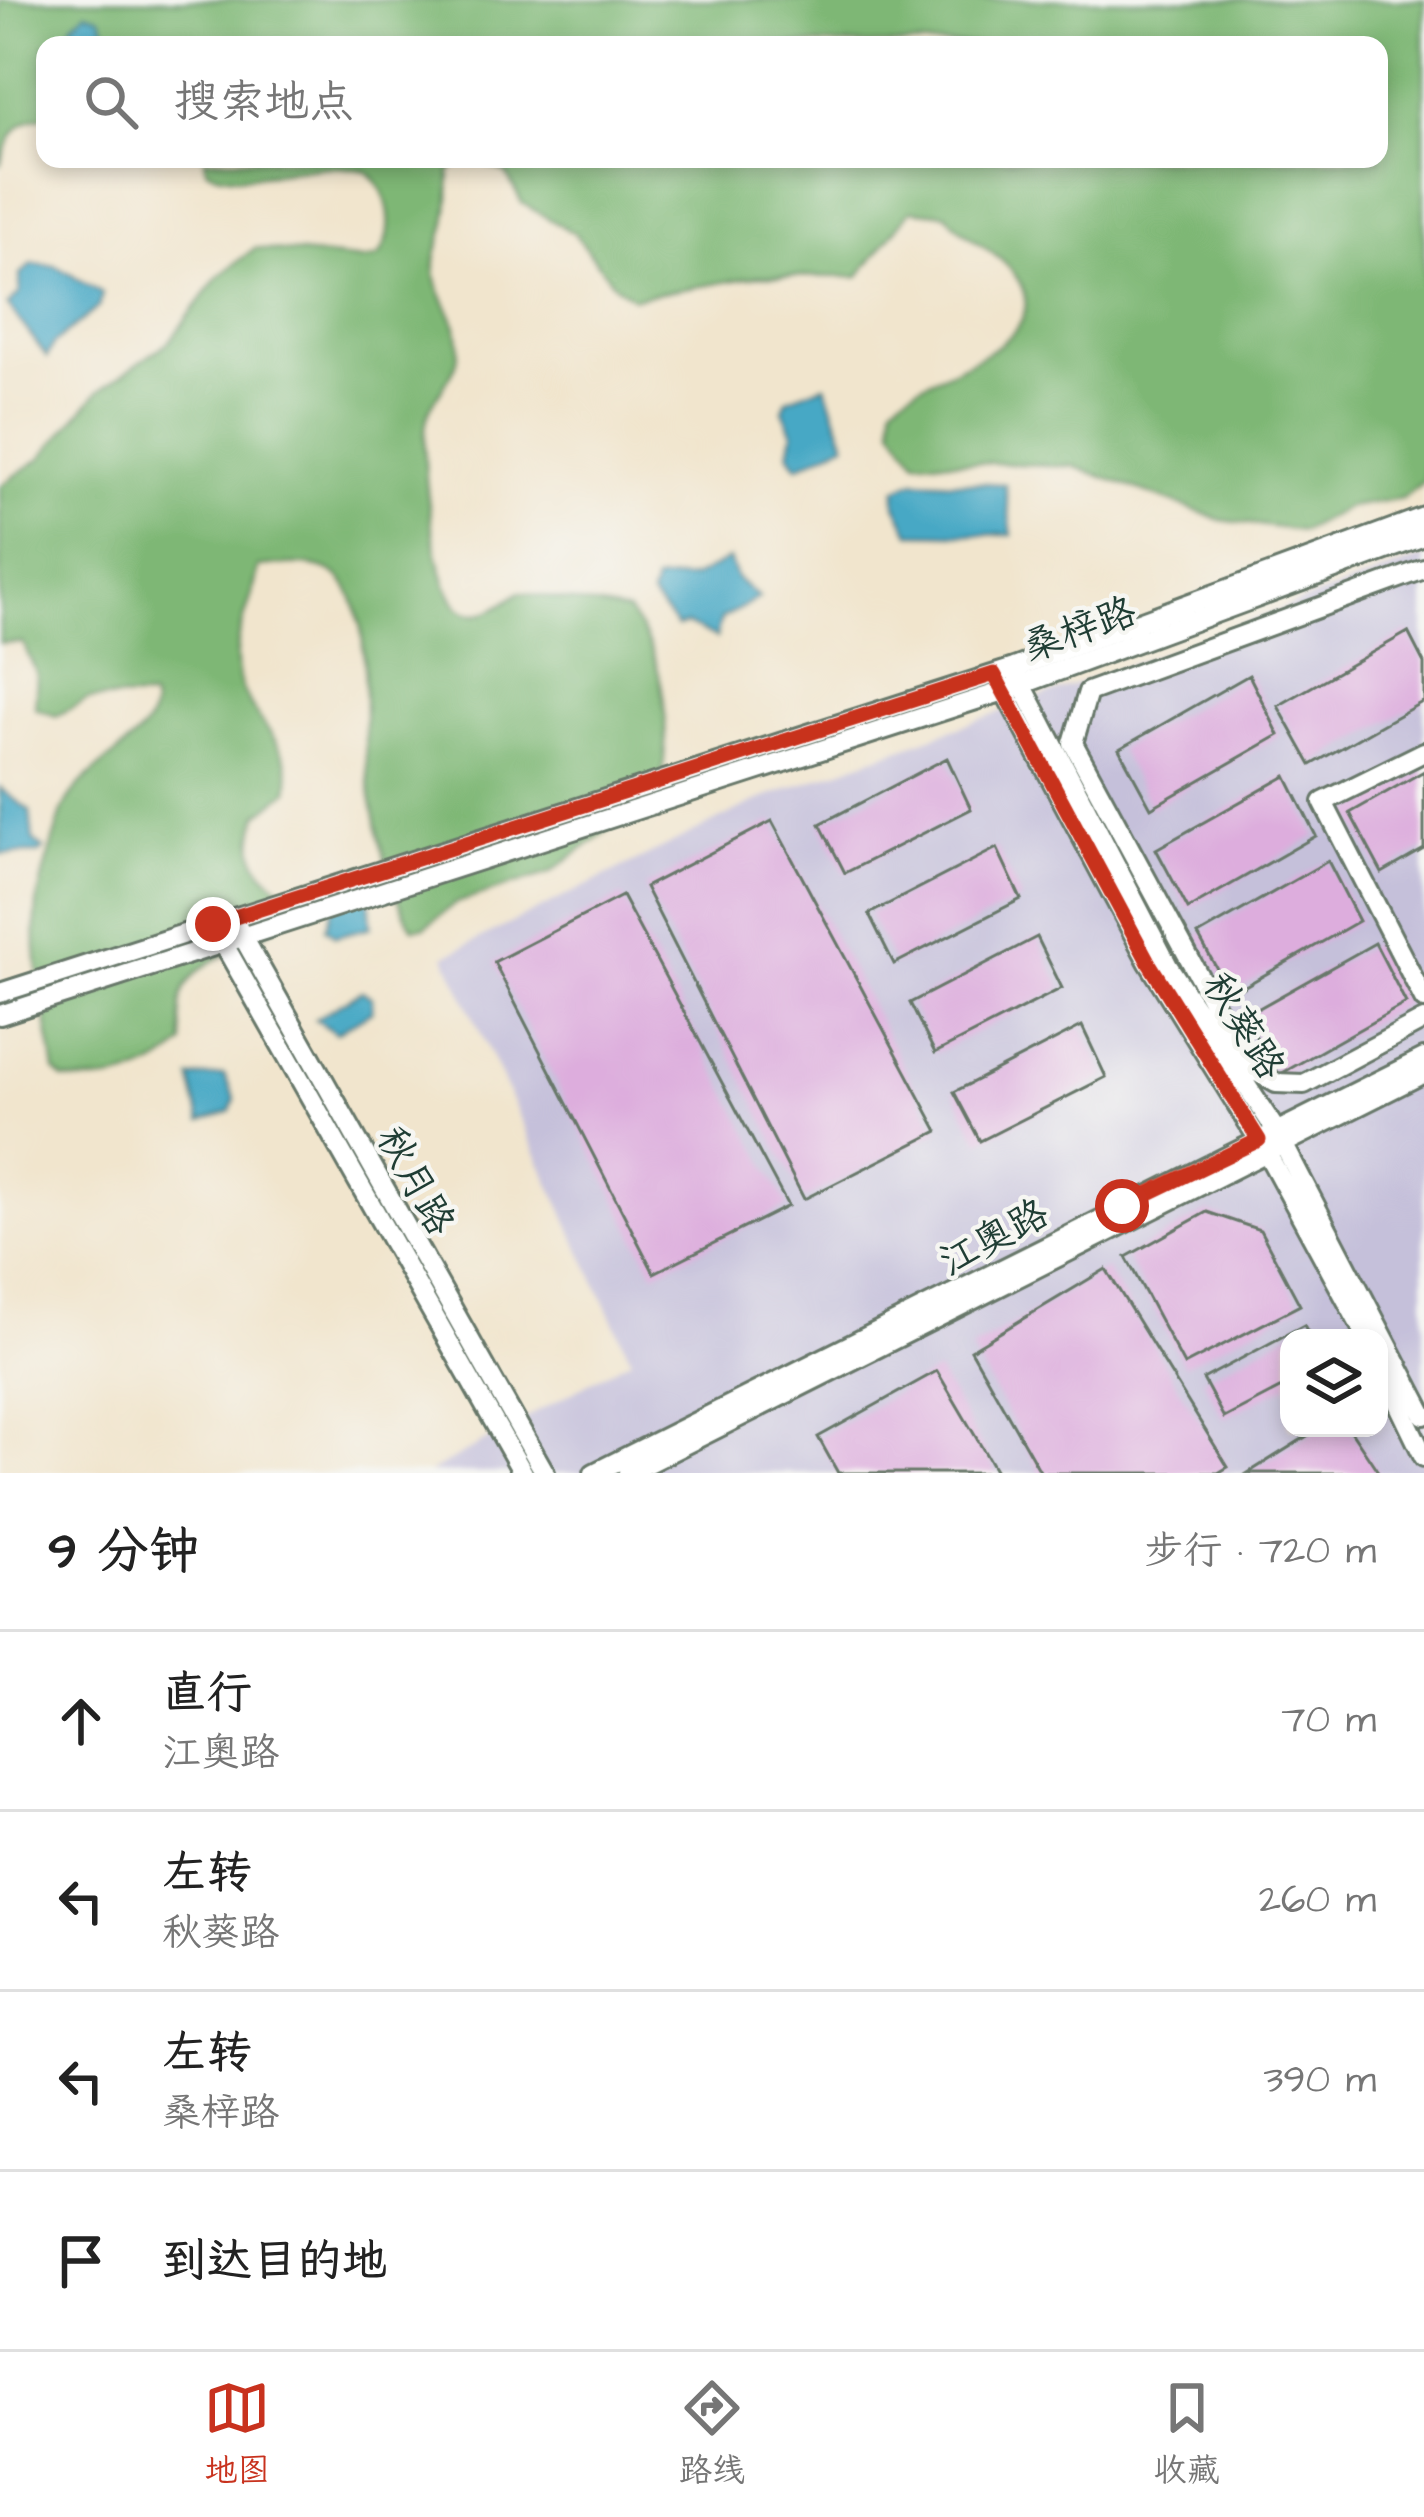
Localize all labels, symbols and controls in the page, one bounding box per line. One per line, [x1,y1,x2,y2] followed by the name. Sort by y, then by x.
[36,36,1388,168] search box
[78,69,144,135] icon: search
[174,72,354,134] text: 搜索地点
[1016,585,1144,676] street label: 桑梓路
[186,897,240,951] route end
[1189,963,1296,1091] street label: 秋葵路
[362,1117,466,1246] street label: 秋月路
[1095,1179,1149,1233] route start
[930,1187,1059,1290] street label: 江奥路
[1280,1329,1388,1437] map controls
[1280,1329,1388,1437] button: layers
[48,1517,199,1588] text: 9 分钟
[1144,1525,1376,1579] text: 步行 · 720 m
[162,1663,252,1725] text: 直行
[48,1688,114,1754] icon: ahead
[1281,1694,1376,1748] text: 70 m
[162,1727,279,1781] text: 江奥路
[162,1843,252,1905] text: 左转
[48,1868,114,1934] icon: left
[1259,1874,1376,1928] text: 260 m
[162,1907,279,1961] text: 秋葵路
[162,2023,252,2085] text: 左转
[48,2048,114,2114] icon: left
[1263,2054,1376,2108] text: 390 m
[162,2087,279,2141] text: 桑梓路
[48,2228,114,2294] icon: arrive
[162,2231,387,2293] text: 到达目的地
[204,2375,270,2494] tab: 地图
[679,2375,745,2494] tab: 路线
[1154,2375,1220,2494] tab: 收藏

